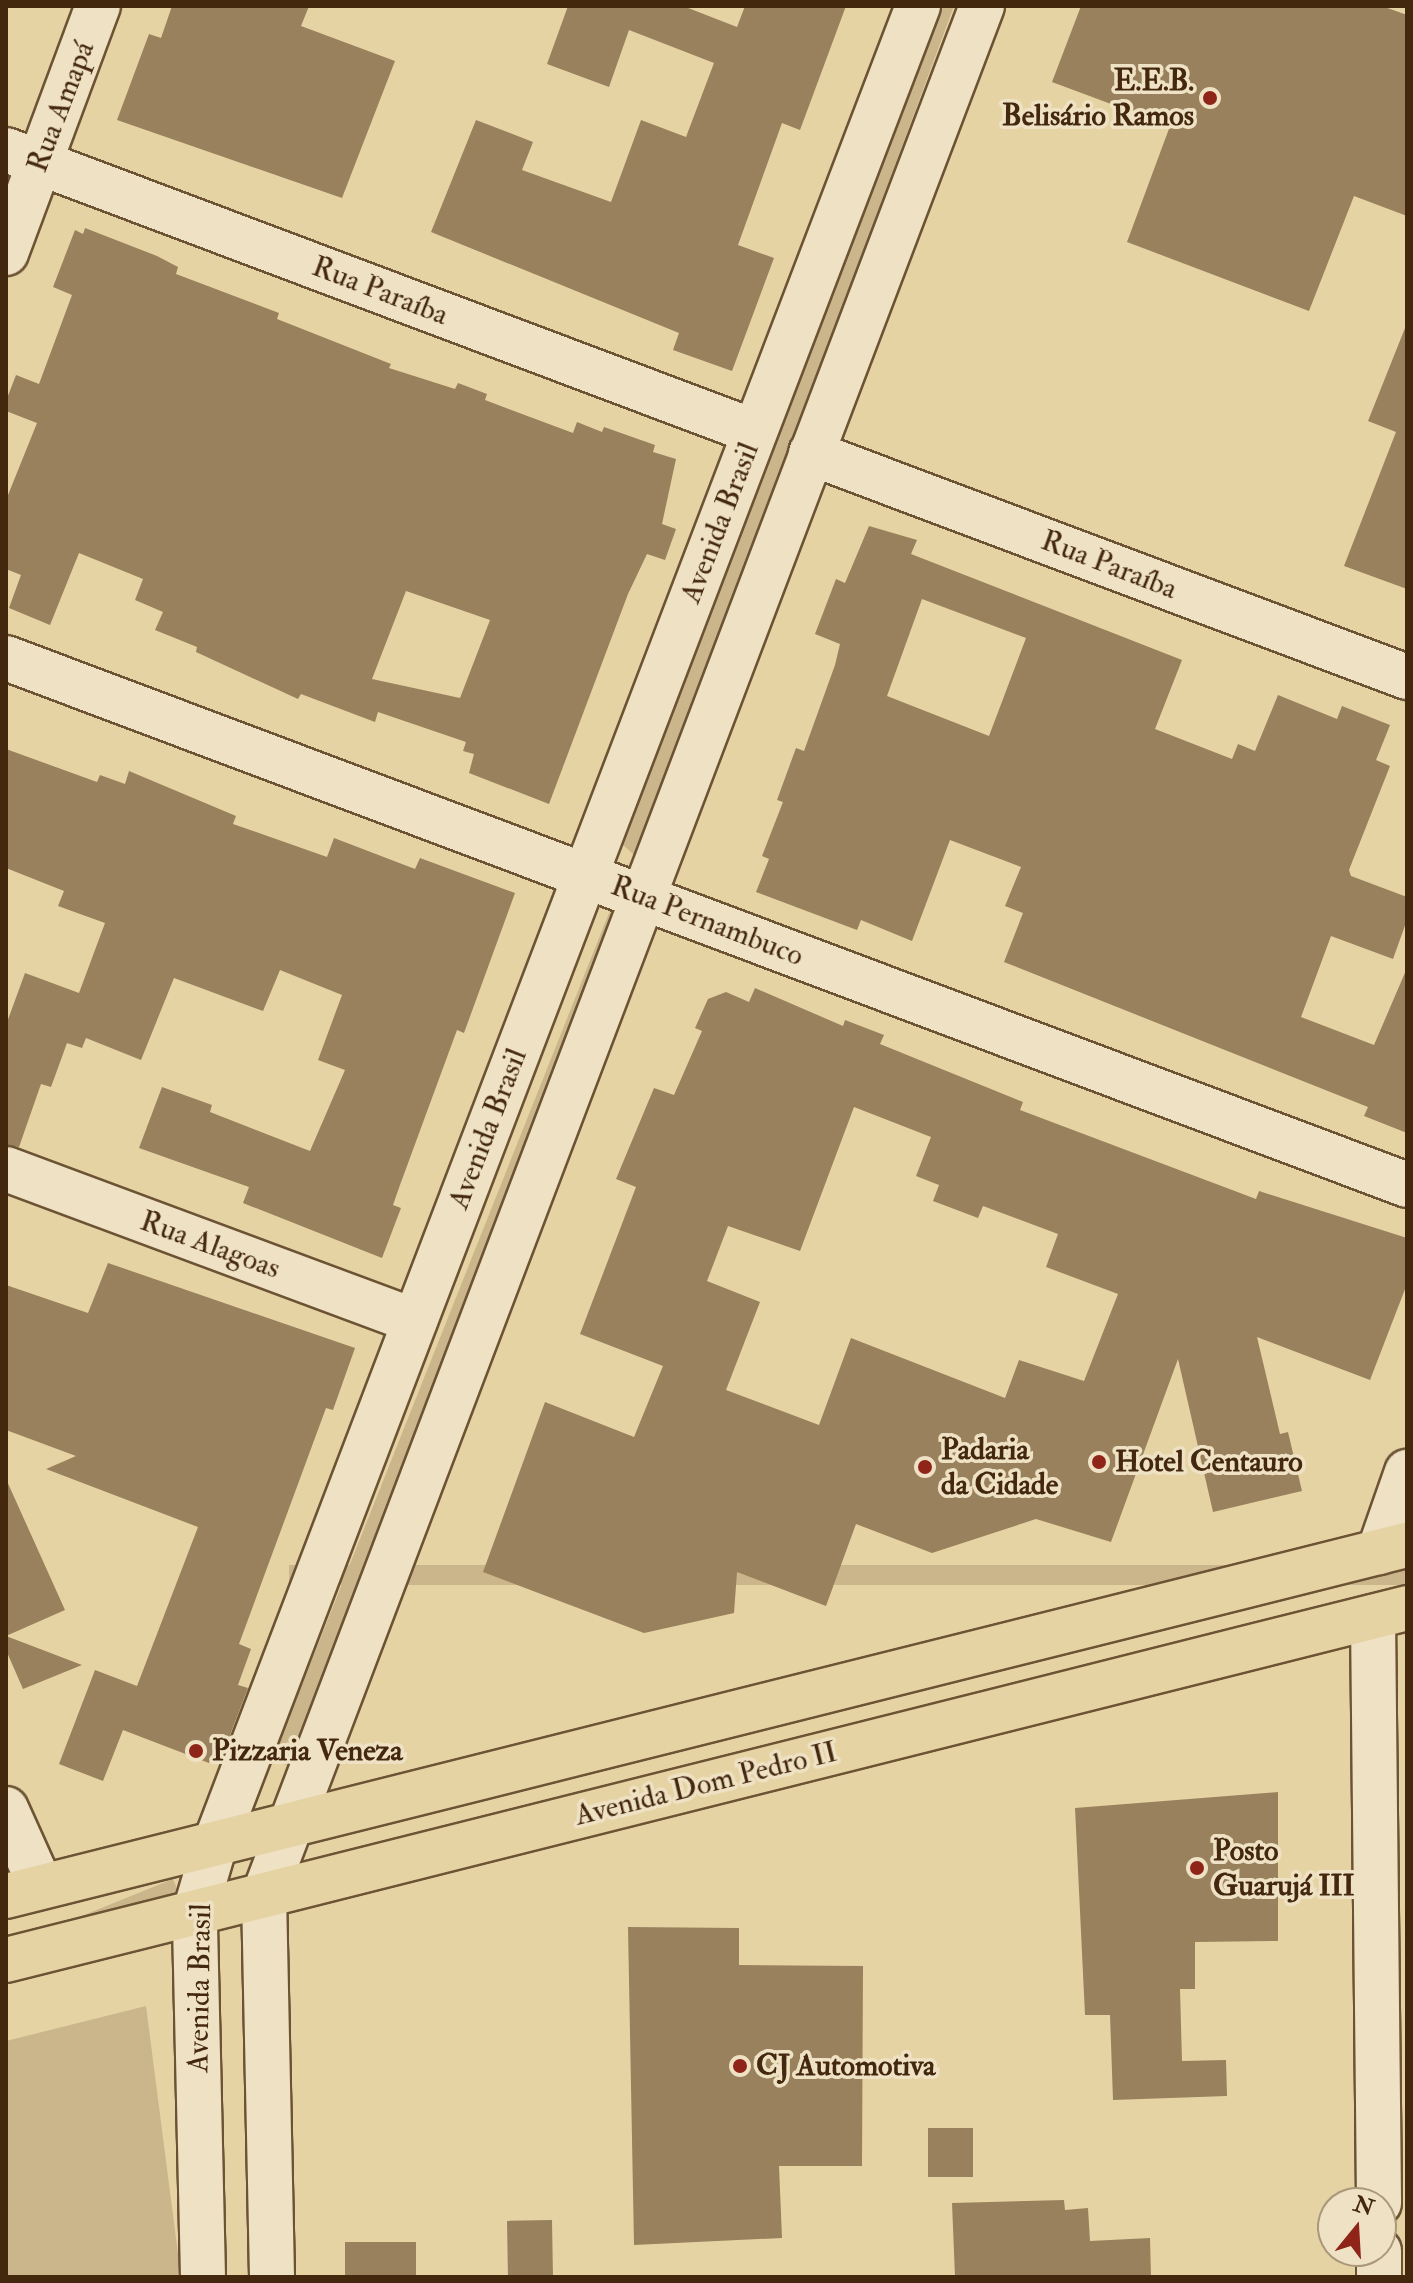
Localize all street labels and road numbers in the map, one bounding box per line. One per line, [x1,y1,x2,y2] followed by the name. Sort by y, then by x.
[20,36,102,178] street label: Rua Amapá
[307,249,453,333] street label: Rua Paraíba
[673,438,767,608] street label: Avenida Brasil
[1036,523,1182,607] street label: Rua Paraíba
[606,868,808,974] street label: Rua Pernambuco
[441,1044,535,1214] street label: Avenida Brasil
[135,1203,285,1287] street label: Rua Alagoas
[571,1734,841,1834] street label: Avenida Dom Pedro II
[181,1903,219,2073] street label: Avenida Brasil

